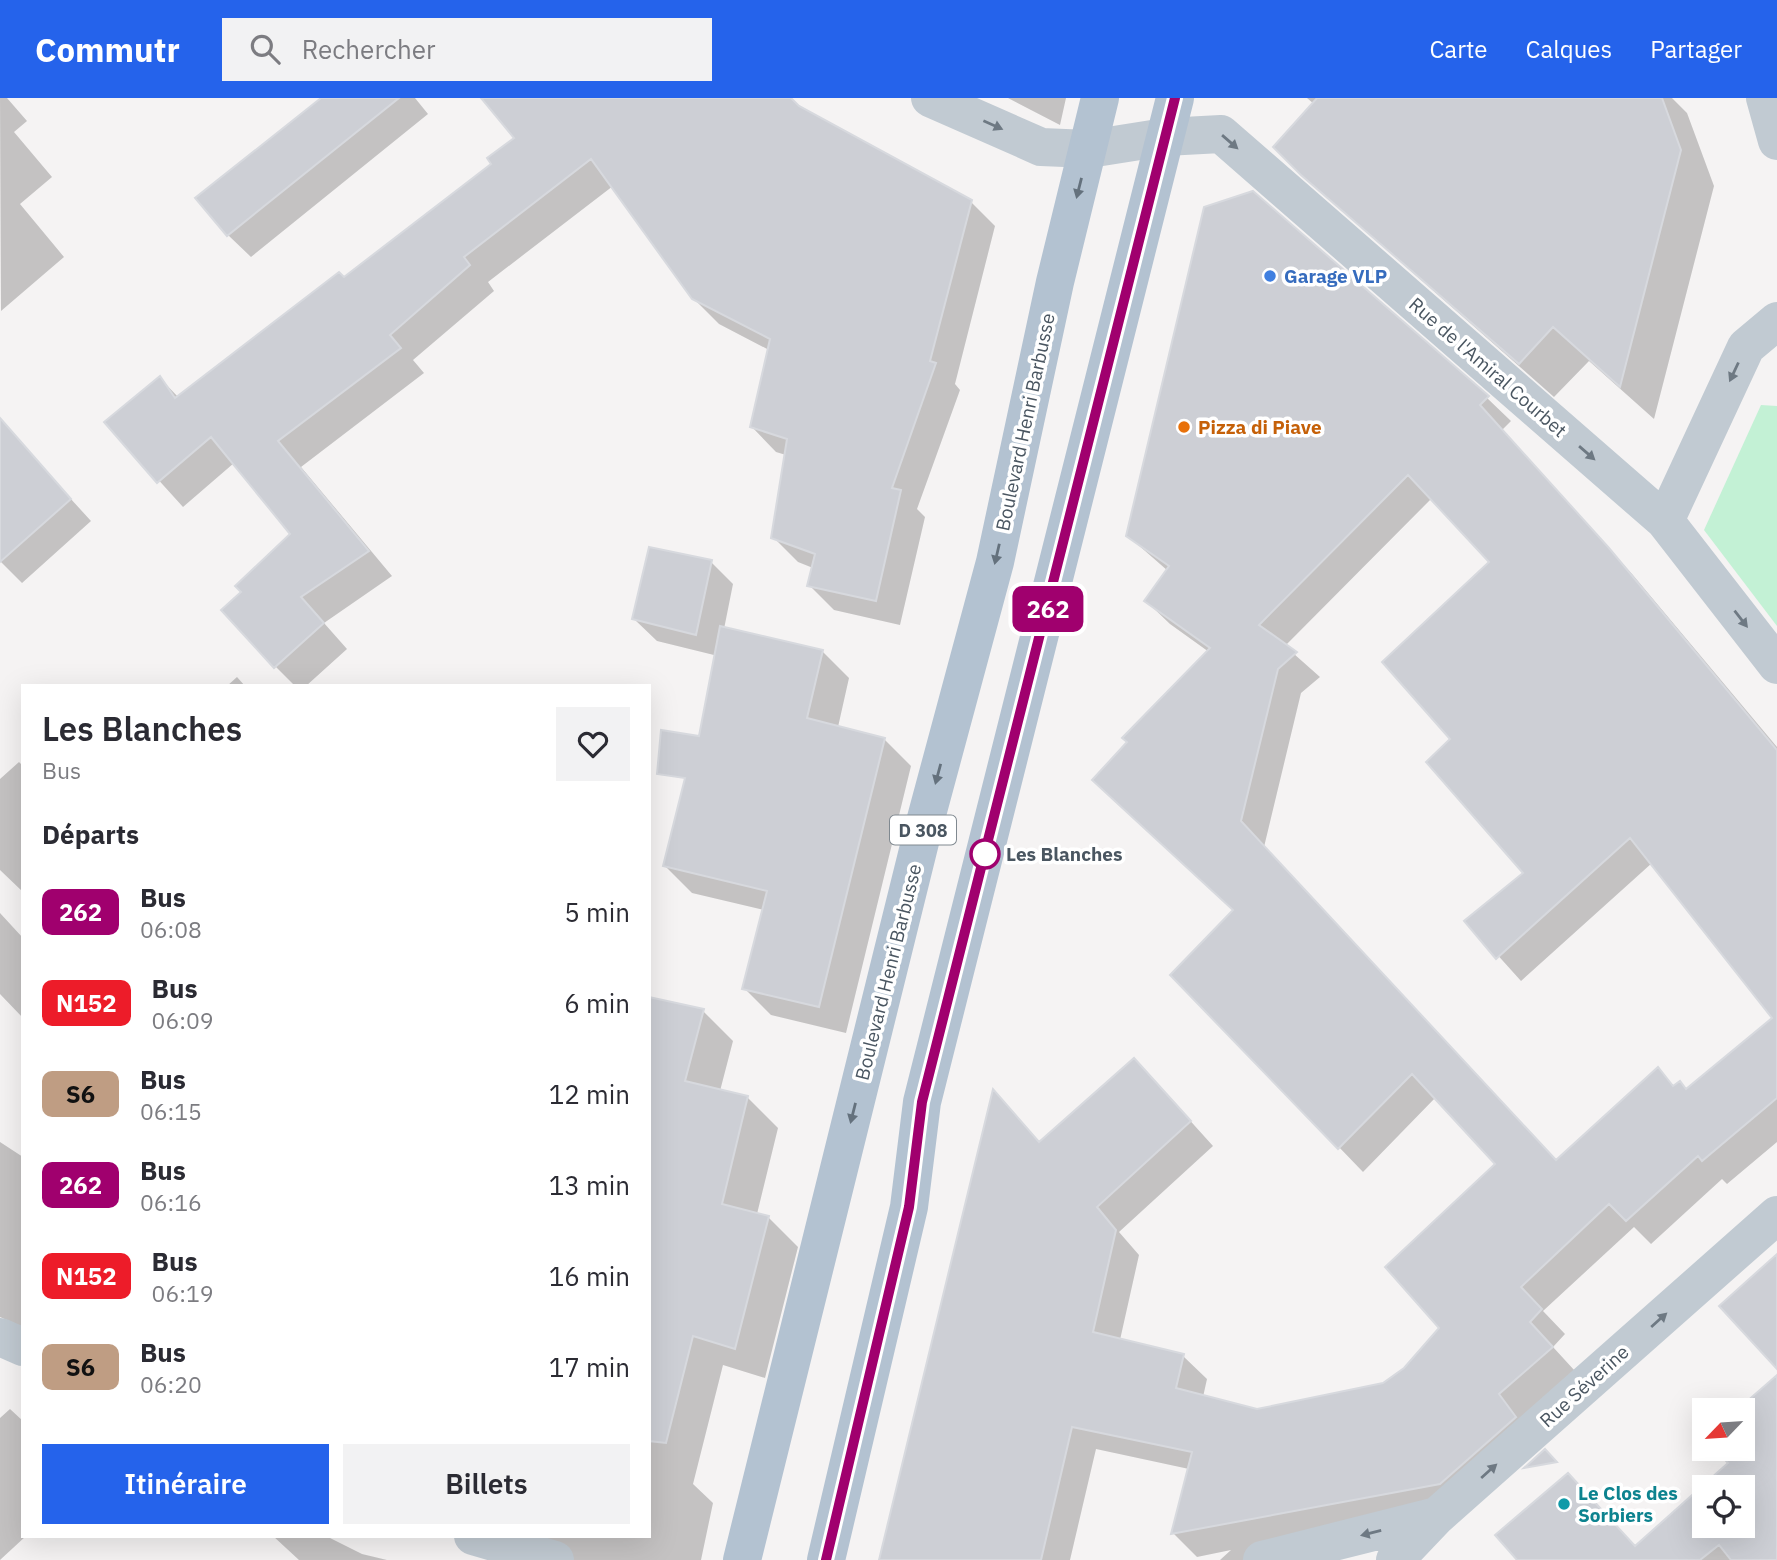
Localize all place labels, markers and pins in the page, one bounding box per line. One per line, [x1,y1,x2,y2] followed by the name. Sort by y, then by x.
[1284,264,1387,288] place label: Garage VLP
[1262,268,1278,284] marker: Garage VLP
[1198,415,1322,439] place label: Pizza di Piave
[1176,419,1192,435] marker: Pizza di Piave
[970,839,1000,869] marker: Les Blanches
[1006,842,1123,866] place label: Les Blanches
[1578,1481,1678,1527] place label: Le Clos des Sorbiers
[1556,1496,1572,1512] marker: Le Clos des Sorbiers

